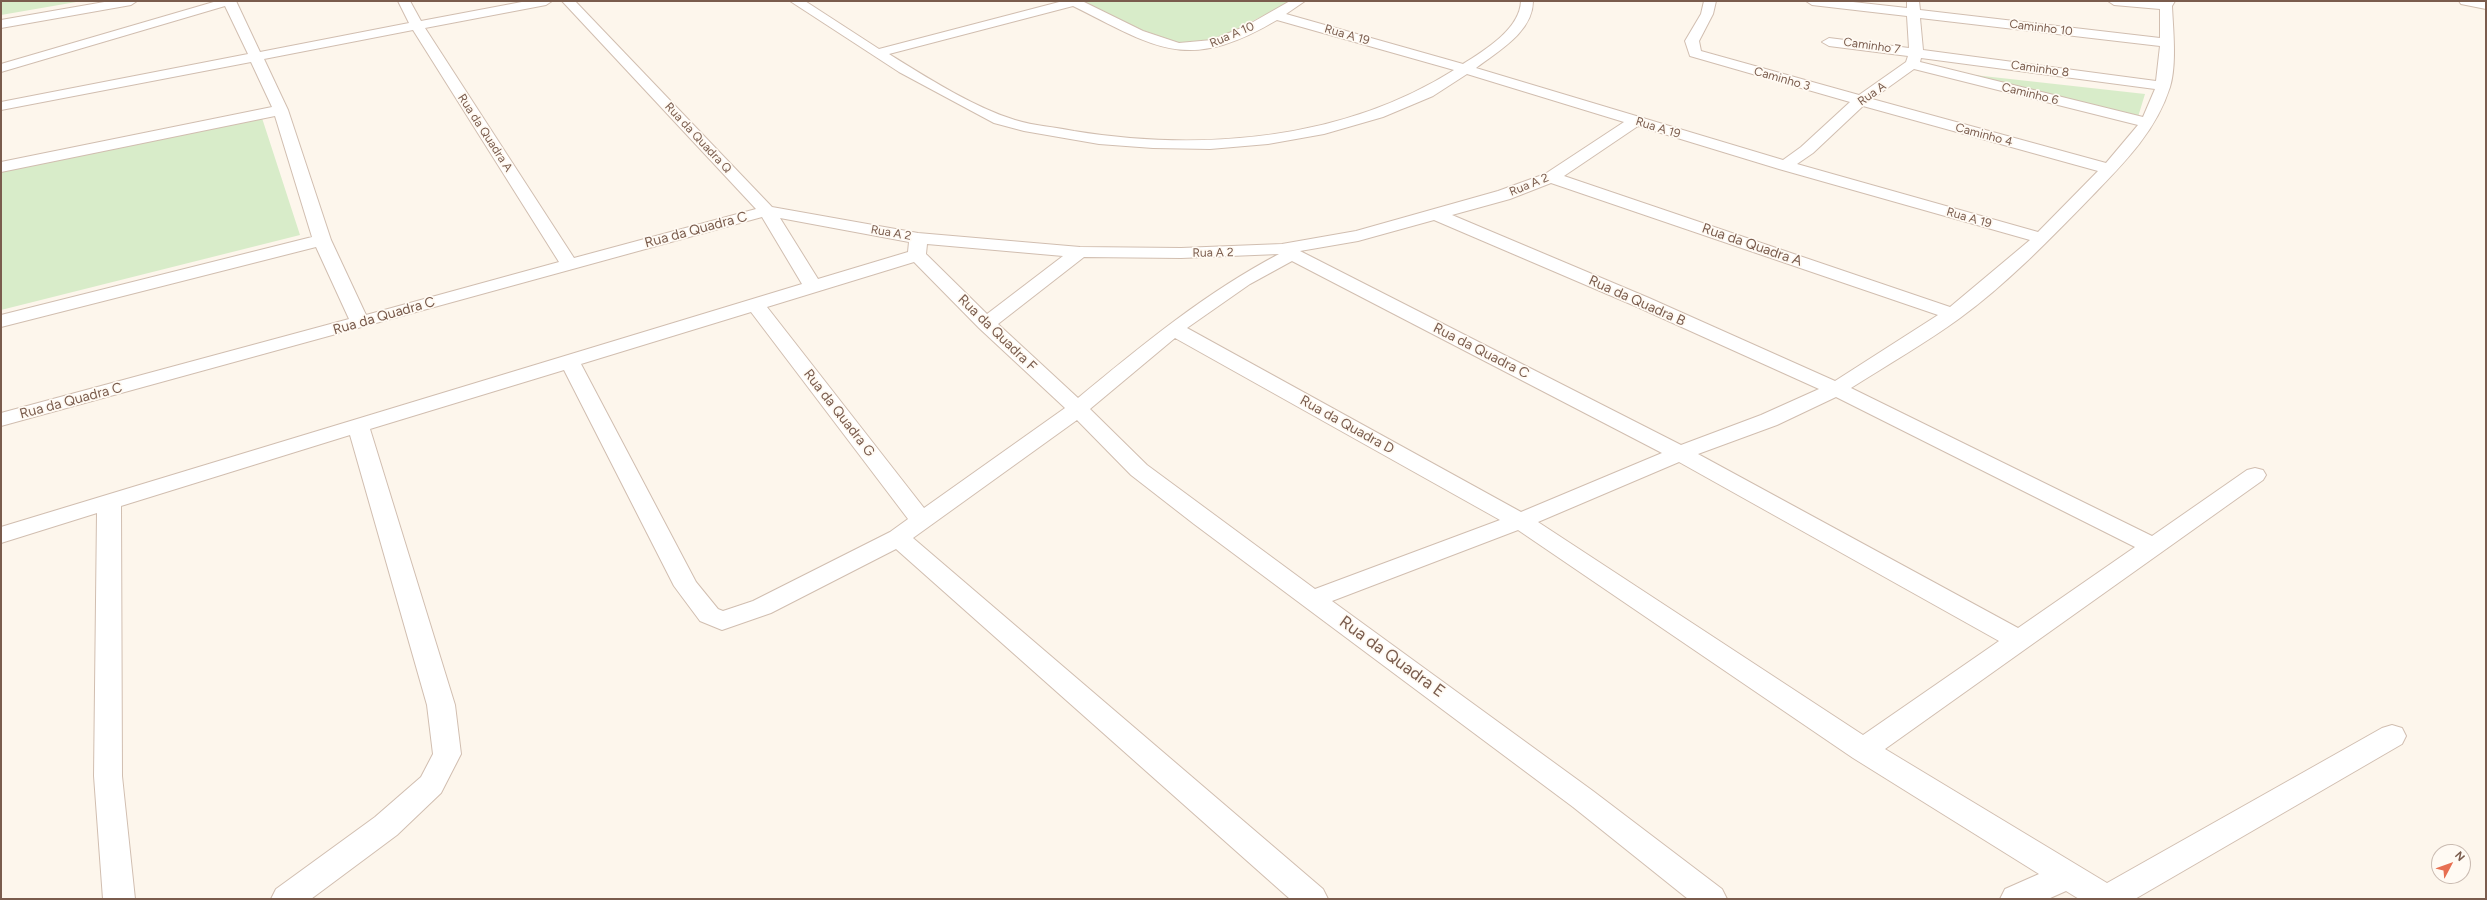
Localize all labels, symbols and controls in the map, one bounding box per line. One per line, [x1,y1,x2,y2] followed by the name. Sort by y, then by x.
[2008,17,2074,39] street label: Caminho 10
[1208,19,1256,51] street label: Rua A 10
[1323,22,1371,48] street label: Rua A 19
[1843,35,1901,57] street label: Caminho 7
[2010,58,2070,80] street label: Caminho 8
[1752,64,1812,94] street label: Caminho 3
[1855,79,1889,109] street label: Rua A
[2000,80,2060,108] street label: Caminho 6
[454,91,516,175] street label: Rua da Quadra A
[662,100,734,176] street label: Rua da Quadra Q
[1634,114,1682,142] street label: Rua A 19
[1954,120,2014,150] street label: Caminho 4
[1507,171,1551,199] street label: Rua A 2
[1945,205,1993,231] street label: Rua A 19
[643,208,749,252] street label: Rua da Quadra C
[1700,220,1804,270] street label: Rua da Quadra A
[870,222,912,244] street label: Rua A 2
[1192,245,1234,261] street label: Rua A 2
[1586,272,1688,330] street label: Rua da Quadra B
[954,291,1040,375] street label: Rua da Quadra F
[331,293,437,339] street label: Rua da Quadra C
[1430,320,1532,382] street label: Rua da Quadra C
[800,366,878,460] street label: Rua da Quadra G
[18,379,124,423] street label: Rua da Quadra C
[1297,392,1397,458] street label: Rua da Quadra D
[1335,612,1449,702] street label: Rua da Quadra E
[2431,844,2471,884] north arrow
[2452,849,2467,864] text: N

